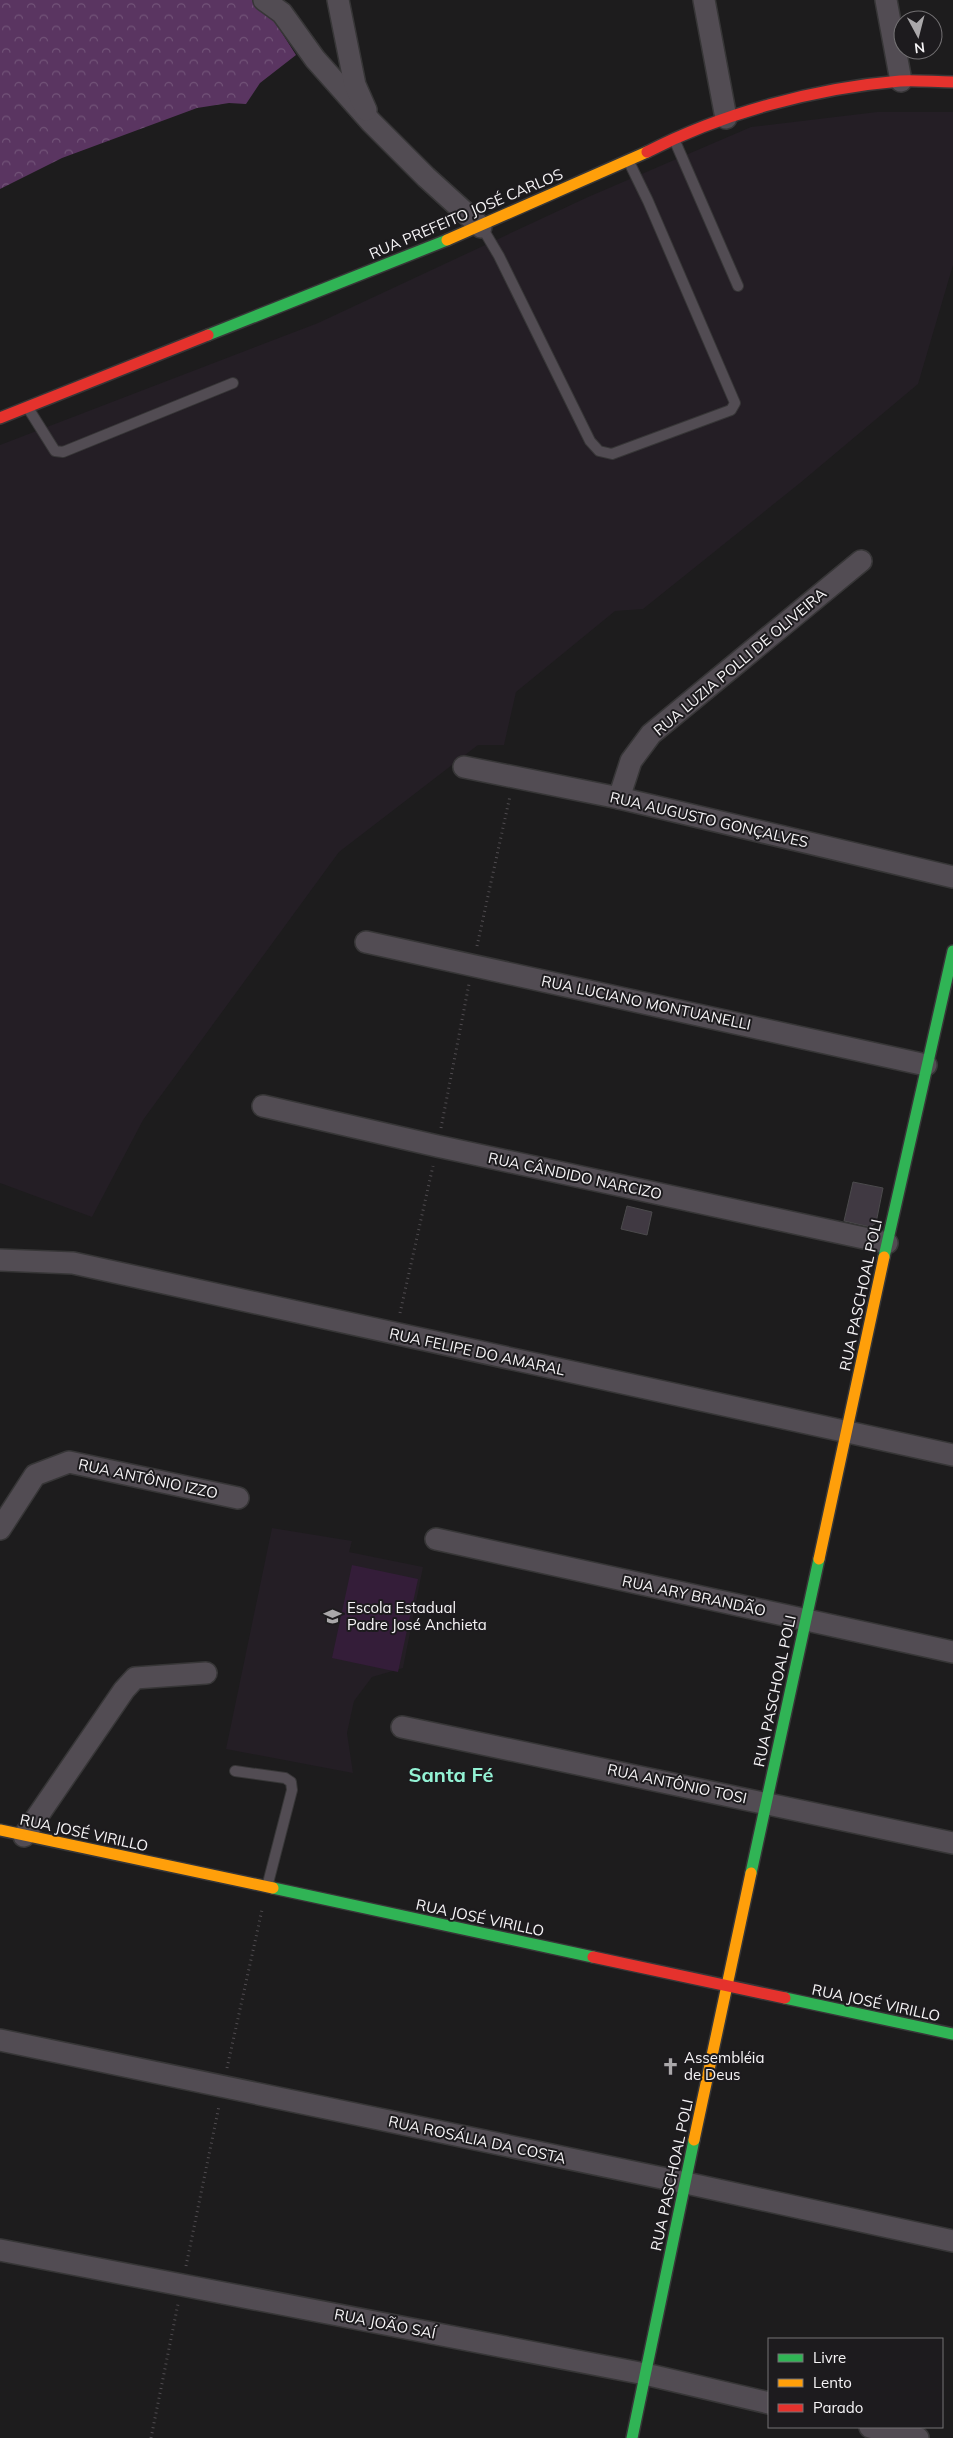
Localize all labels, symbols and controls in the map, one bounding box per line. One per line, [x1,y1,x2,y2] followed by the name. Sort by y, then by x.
[893,10,943,60] north arrow
[913,38,926,57] text: N
[366,164,566,263] street label: RUA PREFEITO JOSÉ CARLOS
[649,584,830,740] street label: RUA LUZIA POLLI DE OLIVEIRA
[608,787,810,852] street label: RUA AUGUSTO GONÇALVES
[540,971,753,1034] street label: RUA LUCIANO MONTUANELLI
[486,1148,664,1203] street label: RUA CÂNDIDO NARCIZO
[835,1217,886,1373] street label: RUA PASCHOAL POLI
[388,1324,567,1379] street label: RUA FELIPE DO AMARAL
[77,1454,220,1503] street label: RUA ANTÔNIO IZZO
[620,1571,768,1620] street label: RUA ARY BRANDÃO
[347,1598,487,1634] place label: Escola Estadual Padre José Anchieta
[323,1607,343,1627] school or university icon: Escola Estadual Padre José Anchieta
[749,1613,800,1769] street label: RUA PASCHOAL POLI
[606,1759,749,1808] street label: RUA ANTÔNIO TOSI
[409,1762,493,1787] district label: Santa Fé
[18,1810,150,1855] street label: RUA JOSÉ VIRILLO
[414,1895,546,1940] street label: RUA JOSÉ VIRILLO
[810,1980,942,2025] street label: RUA JOSÉ VIRILLO
[684,2048,764,2084] place label: Assembléia de Deus
[660,2057,680,2077] church icon: Assembléia de Deus
[646,2097,697,2253] street label: RUA PASCHOAL POLI
[387,2111,568,2168] street label: RUA ROSÁLIA DA COSTA
[333,2304,439,2343] street label: RUA JOÃO SAÍ
[768,2338,943,2428] legend
[813,2348,846,2367] text: Livre
[813,2373,852,2392] text: Lento
[813,2398,863,2417] text: Parado

